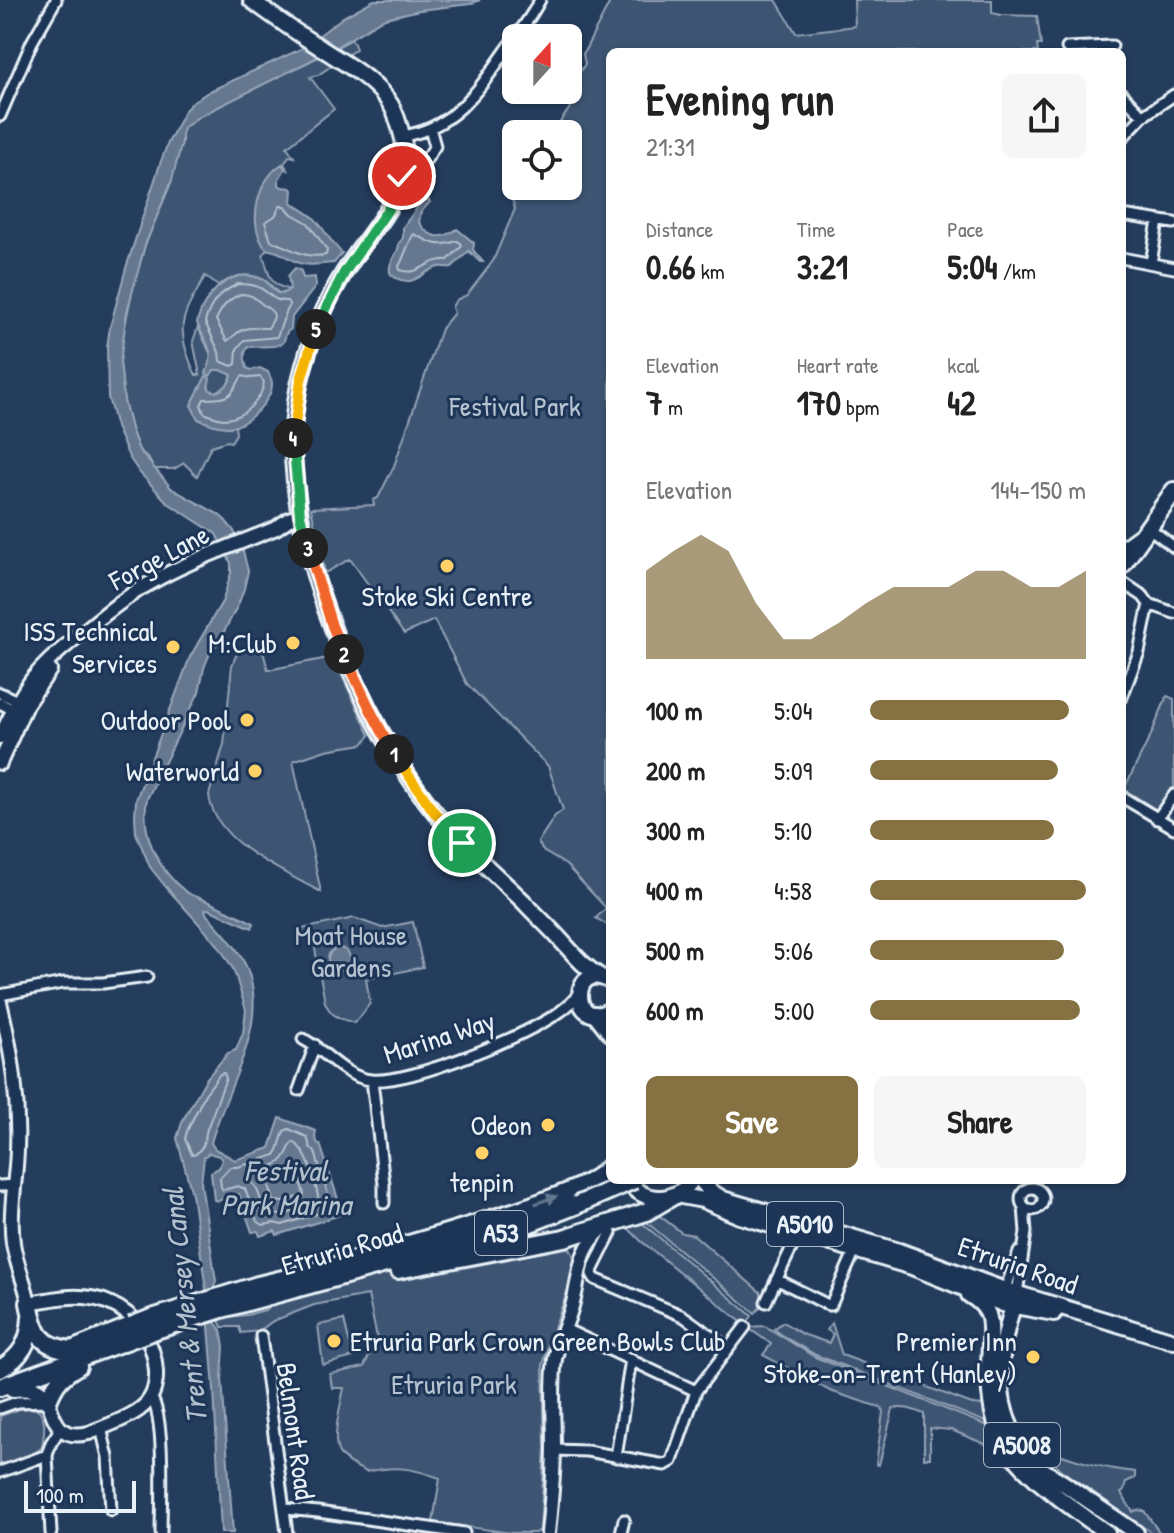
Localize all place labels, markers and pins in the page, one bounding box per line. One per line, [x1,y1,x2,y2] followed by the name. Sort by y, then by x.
[368,142,436,210] pin
[296,309,336,349] pin: 5
[273,418,313,458] pin: 4
[288,528,328,568] pin: 3
[438,557,456,575] marker: Stoke Ski Centre
[362,577,532,615] place label: Stoke Ski Centre
[23,612,158,682] place label: ISS Technical Services
[208,624,277,662] place label: M:Club
[284,634,302,652] marker: M:Club
[324,634,364,674] pin: 2
[164,638,182,656] marker: ISS Technical Services
[100,701,232,739] place label: Outdoor Pool
[238,711,256,729] marker: Outdoor Pool
[374,734,414,774] pin: 1
[126,752,239,790] place label: Waterworld
[246,762,264,780] marker: Waterworld
[428,809,496,877] pin
[470,1106,532,1144] place label: Odeon
[539,1116,557,1134] marker: Odeon
[473,1144,491,1162] marker: tenpin
[450,1163,514,1201] place label: tenpin
[350,1322,725,1360] place label: Etruria Park Crown Green Bowls Club
[763,1322,1017,1392] place label: Premier Inn Stoke-on-Trent (Hanley)
[325,1332,343,1350] marker: Etruria Park Crown Green Bowls Club
[1024,1348,1042,1366] marker: Premier Inn Stoke-on-Trent (Hanley)

